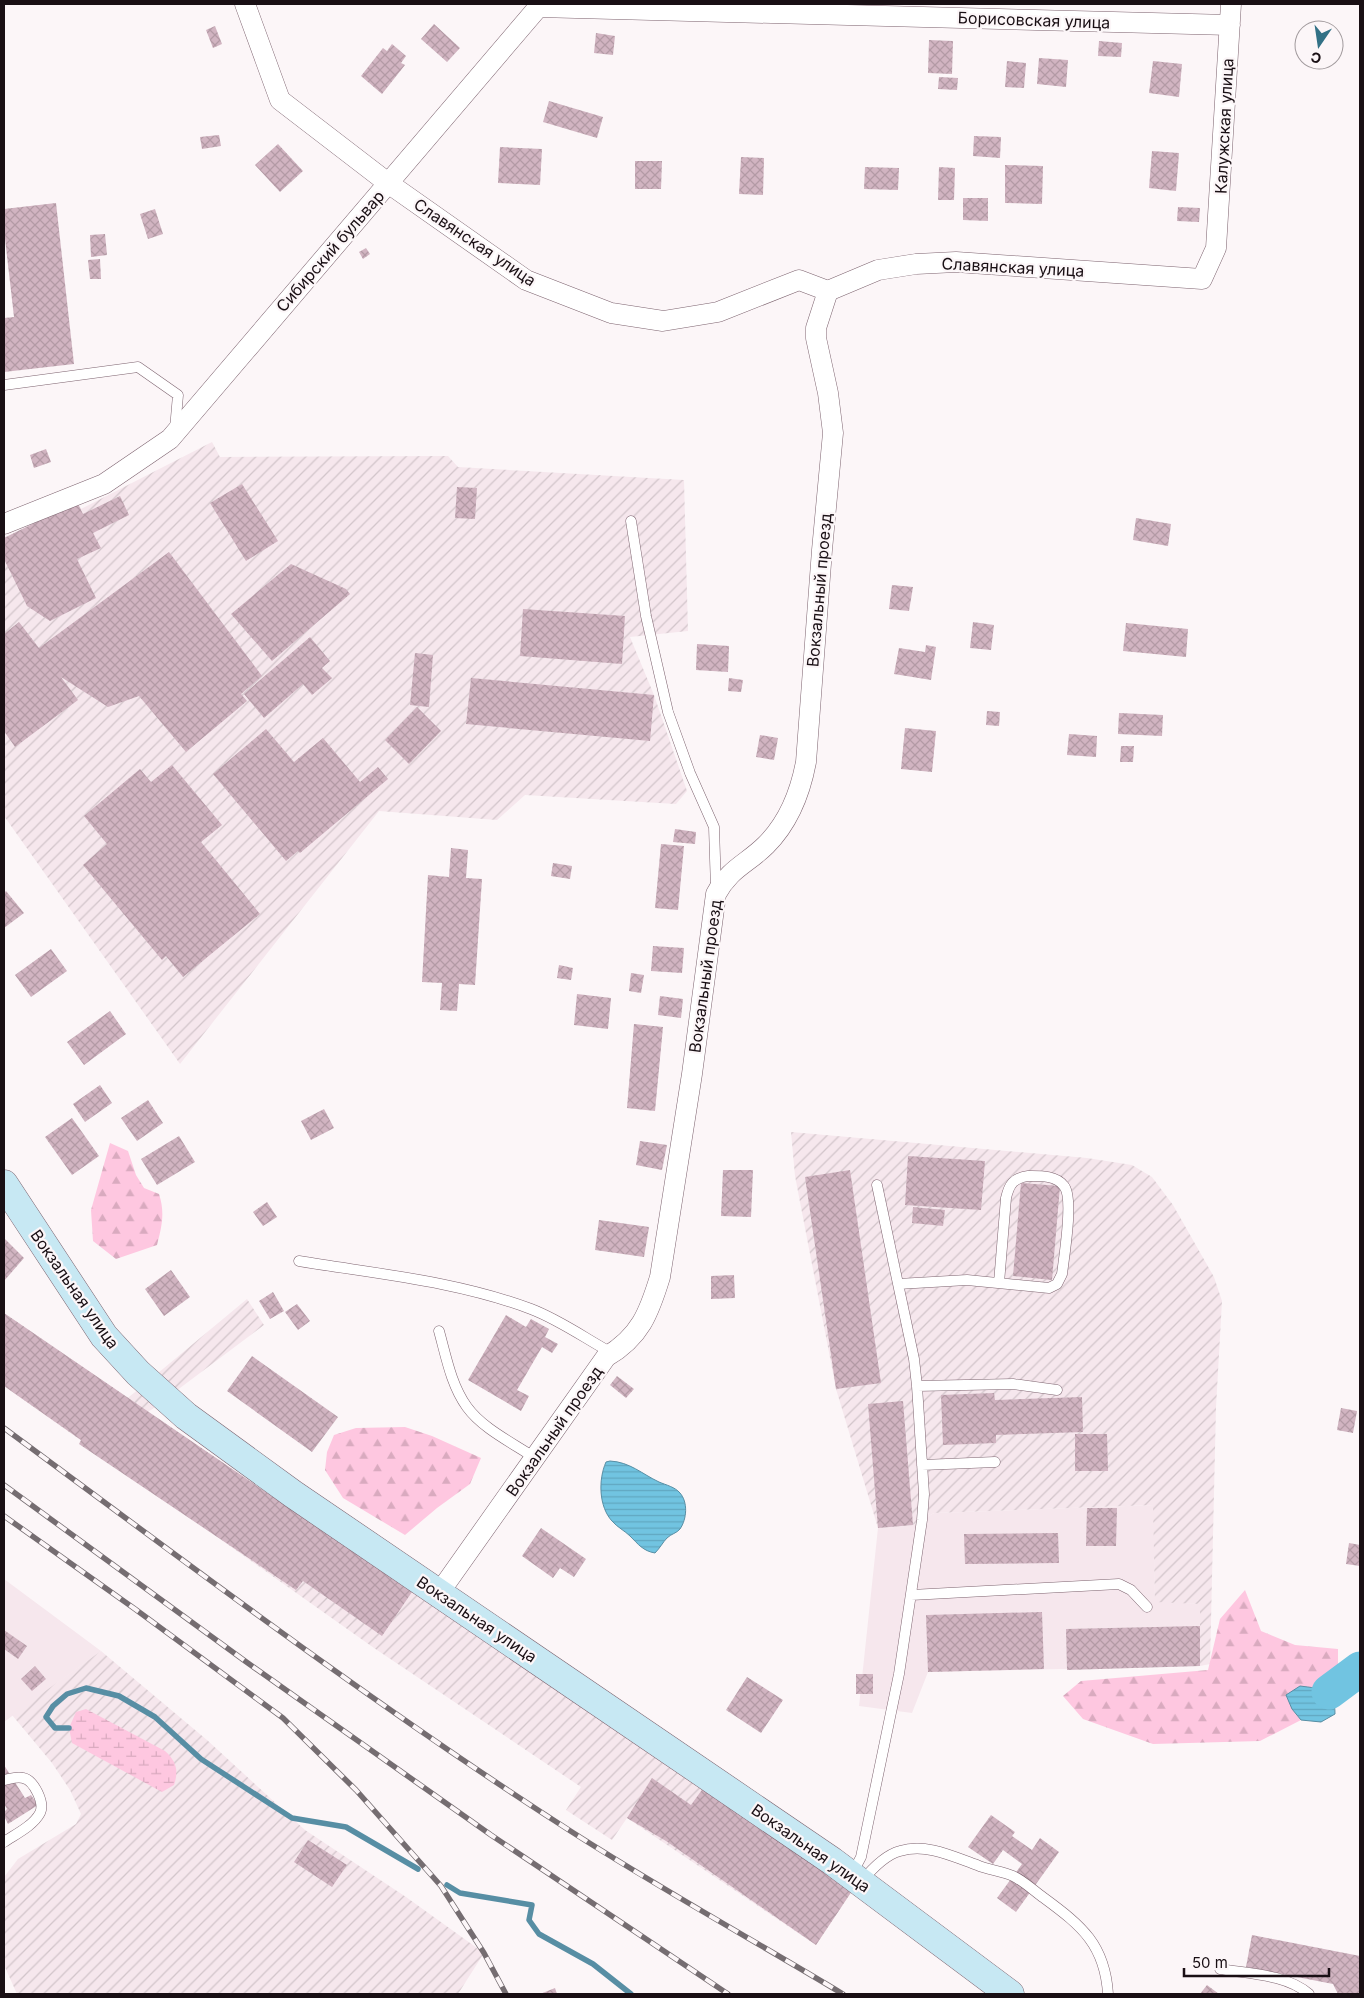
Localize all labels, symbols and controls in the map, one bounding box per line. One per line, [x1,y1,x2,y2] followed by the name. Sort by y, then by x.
[957,7,1111,33] street label: Борисовская улица
[1294,20,1344,70] north arrow
[1309,49,1323,68] text: С
[1210,58,1238,194] street label: Калужская улица
[272,186,388,316] street label: Сибирский бульвар
[410,194,540,290] street label: Славянская улица
[941,253,1085,281] street label: Славянская улица
[802,512,836,668] street label: Вокзальный проезд
[684,898,726,1054] street label: Вокзальный проезд
[26,1226,124,1352] street label: Вокзальная улица
[501,1362,607,1500] street label: Вокзальный проезд
[413,1571,541,1667] street label: Вокзальная улица
[748,1799,874,1897] street label: Вокзальная улица
[1184,1946,1329,1978] scale bar
[1192,1953,1228,1972] text: 50 m

